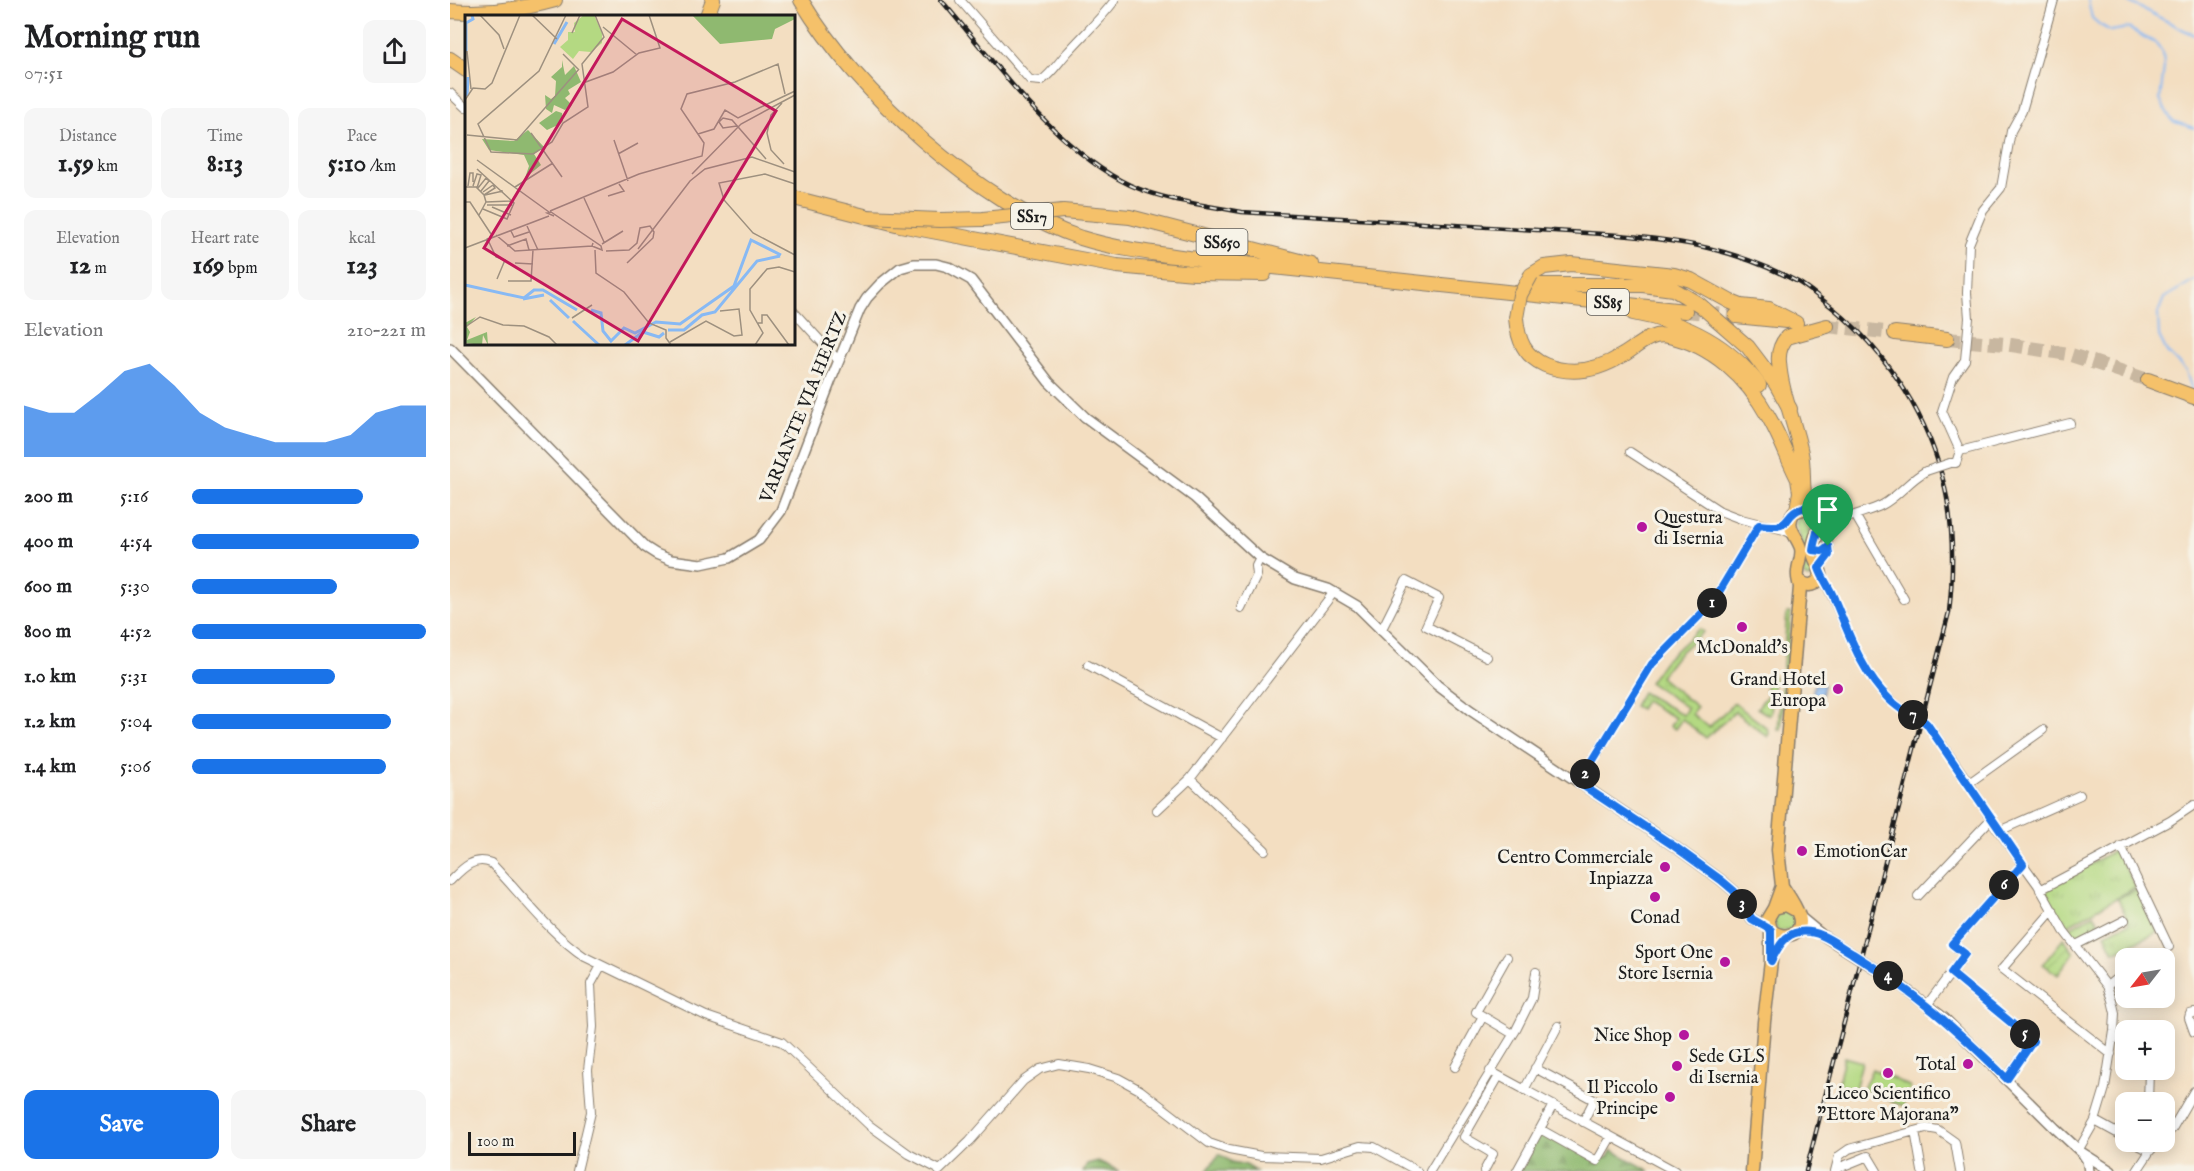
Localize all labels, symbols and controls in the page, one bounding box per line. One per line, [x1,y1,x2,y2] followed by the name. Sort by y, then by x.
[465,15,795,345] inset map
[24,17,200,59] text: Morning run
[363,20,426,83] button: share
[24,61,63,86] text: 07:51
[59,127,117,147] text: Distance
[207,127,243,147] text: Time
[347,127,377,147] text: Pace
[58,147,94,180] text: 1.59
[207,147,243,180] text: 8:13
[328,147,366,180] text: 5:10
[94,157,118,177] text: km
[366,157,396,177] text: /km
[1011,203,1053,229] road number: SS17
[56,229,120,249] text: Elevation
[191,229,259,249] text: Heart rate
[349,229,375,249] text: kcal
[1196,229,1248,255] road number: SS650
[69,249,91,282] text: 12
[192,249,224,282] text: 169
[346,249,378,282] text: 123
[91,259,107,279] text: m
[224,259,258,279] text: bpm
[1587,289,1629,315] road number: SS85
[755,308,853,508] street label: VARIANTE VIA HERTZ
[24,318,103,343] text: Elevation
[347,318,426,343] text: 210–221 m
[24,484,73,509] text: 200 m
[120,484,148,509] text: 5:16
[1802,484,1853,546] pin
[1811,493,1844,526] icon: arrive
[1654,507,1724,551] place label: Questura di Isernia
[1635,520,1649,534] marker: Questura di Isernia
[24,529,73,554] text: 400 m
[120,529,152,554] text: 4:54
[24,574,72,599] text: 600 m
[120,574,150,599] text: 5:30
[1697,588,1727,618] pin: 1
[1709,593,1715,613] text: 1
[24,619,71,644] text: 800 m
[120,619,152,644] text: 4:52
[1735,620,1749,634] marker: McDonald's
[1696,637,1788,660] place label: McDonald's
[24,664,76,689] text: 1.0 km
[120,664,147,689] text: 5:31
[1730,669,1826,713] place label: Grand Hotel Europa
[1831,682,1845,696] marker: Grand Hotel Europa
[1898,700,1928,730] pin: 7
[1909,705,1917,725] text: 7
[24,709,76,734] text: 1.2 km
[120,709,152,734] text: 5:04
[24,754,76,779] text: 1.4 km
[120,754,151,779] text: 5:06
[1570,759,1600,789] pin: 2
[1581,764,1589,784] text: 2
[1814,841,1908,864] place label: EmotionCar
[1795,844,1809,858] marker: EmotionCar
[1497,847,1653,891] place label: Centro Commerciale Inpiazza
[1658,860,1672,874] marker: Centro Commerciale Inpiazza
[1989,870,2019,900] pin: 6
[2001,875,2007,895] text: 6
[1727,889,1757,919] pin: 3
[1648,890,1662,904] marker: Conad
[1739,894,1745,914] text: 3
[1630,907,1680,930] place label: Conad
[1618,942,1713,986] place label: Sport One Store Isernia
[2115,948,2175,1008] north arrow
[2115,948,2175,1152] map controls
[1718,955,1732,969] marker: Sport One Store Isernia
[1873,961,1903,991] pin: 4
[1884,966,1892,986] text: 4
[2010,1019,2040,1049] pin: 5
[2115,1020,2175,1080] button: +
[2022,1024,2028,1044] text: 5
[1594,1025,1672,1048] place label: Nice Shop
[1677,1028,1691,1042] marker: Nice Shop
[1689,1046,1765,1090] place label: Sede GLS di Isernia
[1916,1054,1956,1077] place label: Total
[1961,1057,1975,1071] marker: Total
[1670,1059,1684,1073] marker: Sede GLS di Isernia
[1881,1066,1895,1080] marker: Liceo Scientifico "Ettore Majorana"
[1587,1077,1658,1121] place label: Il Piccolo Principe
[1817,1083,1959,1127] place label: Liceo Scientifico "Ettore Majorana"
[24,1090,219,1159] button: Save
[231,1090,426,1159] button: Share
[1663,1090,1677,1104] marker: Il Piccolo Principe
[2115,1092,2175,1152] button: −
[468,1129,576,1156] scale bar
[477,1132,514,1152] text: 100 m

